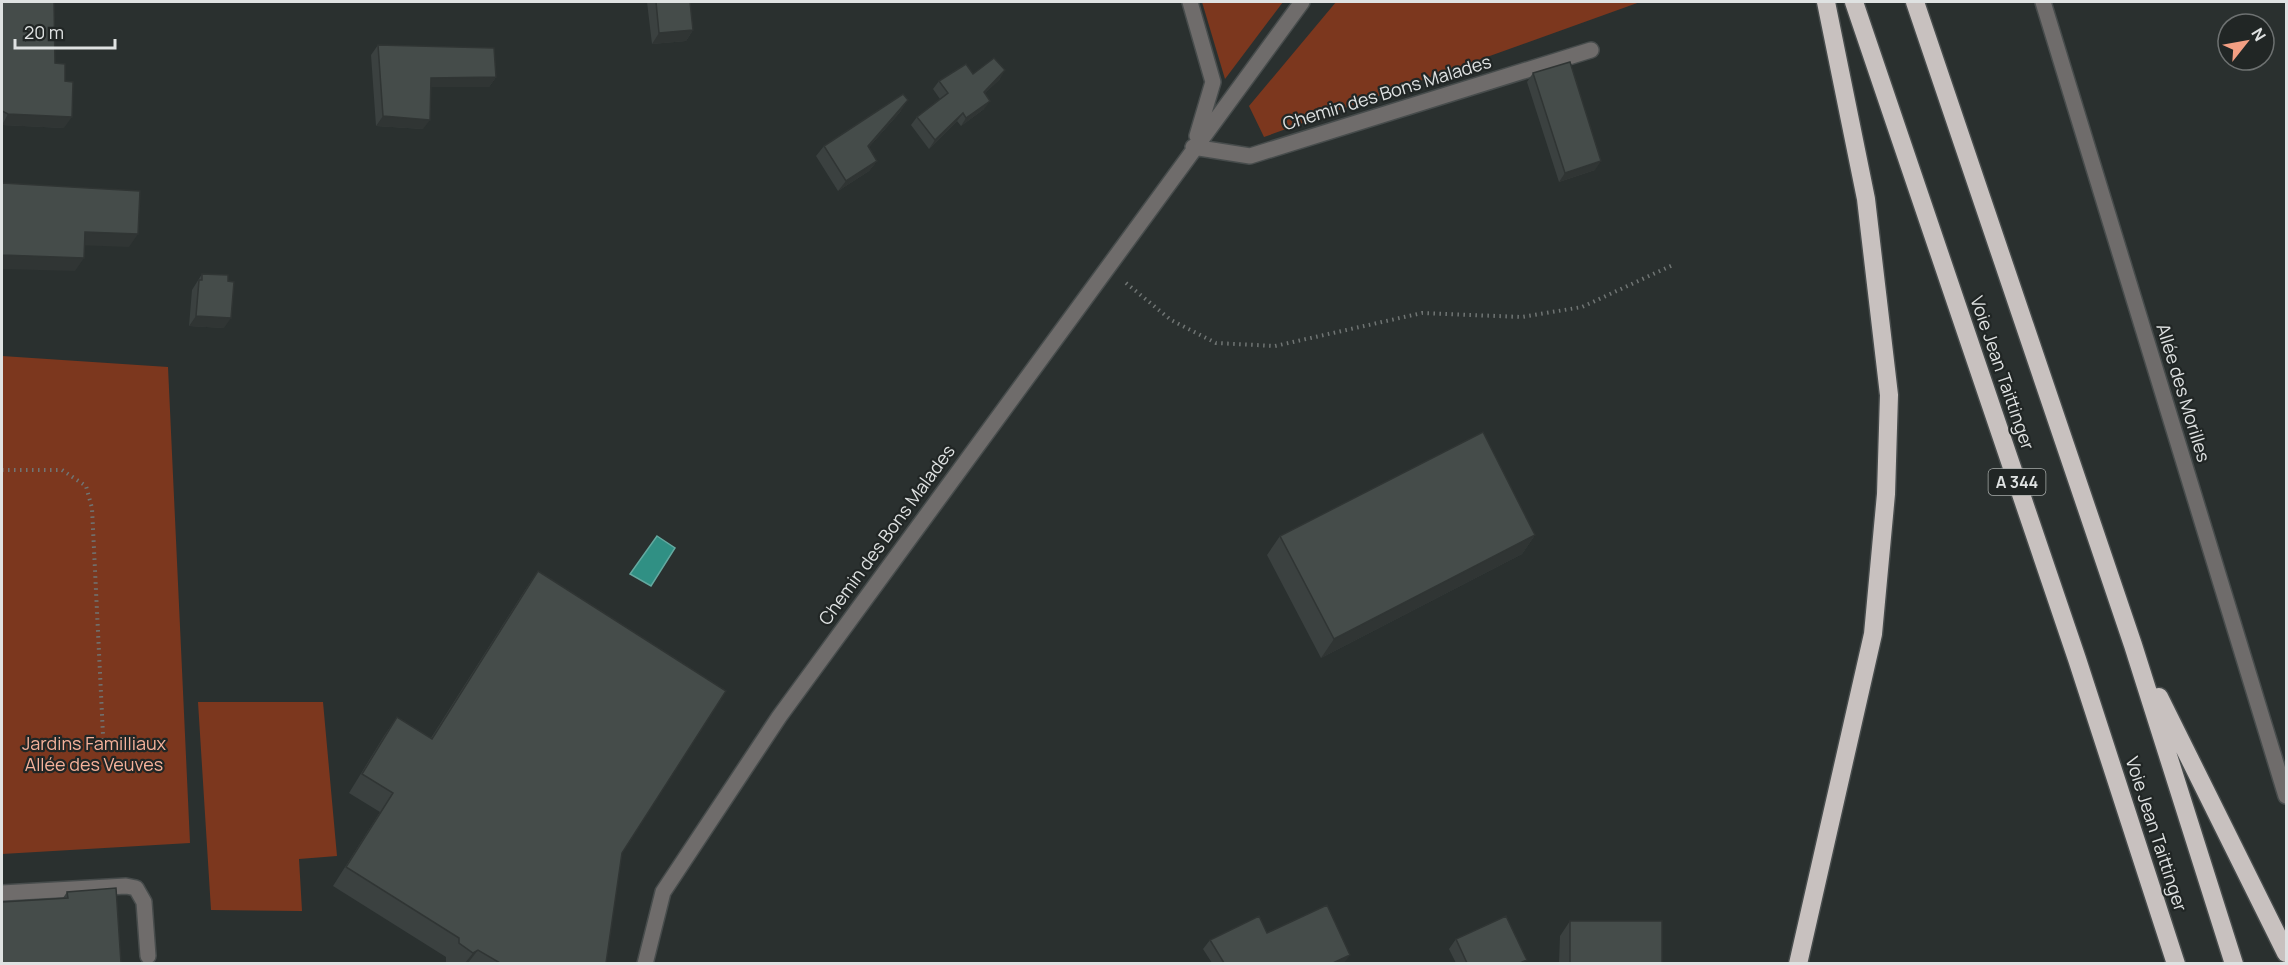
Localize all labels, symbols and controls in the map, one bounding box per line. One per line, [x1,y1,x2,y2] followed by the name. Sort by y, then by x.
[15,12,116,50] scale bar
[2216,12,2276,72] north arrow
[24,20,64,44] text: 20 m
[2246,24,2271,45] text: N
[1279,49,1494,135] street label: Chemin des Bons Malades
[1965,292,2041,453] street label: Voie Jean Taittinger
[2151,321,2216,465] street label: Allée des Morilles
[813,439,960,629] street label: Chemin des Bons Malades
[1988,469,2046,495] road number: A 344
[22,731,167,776] park label: Jardins Familliaux Allée des Veuves
[2121,753,2193,915] street label: Voie Jean Taittinger

